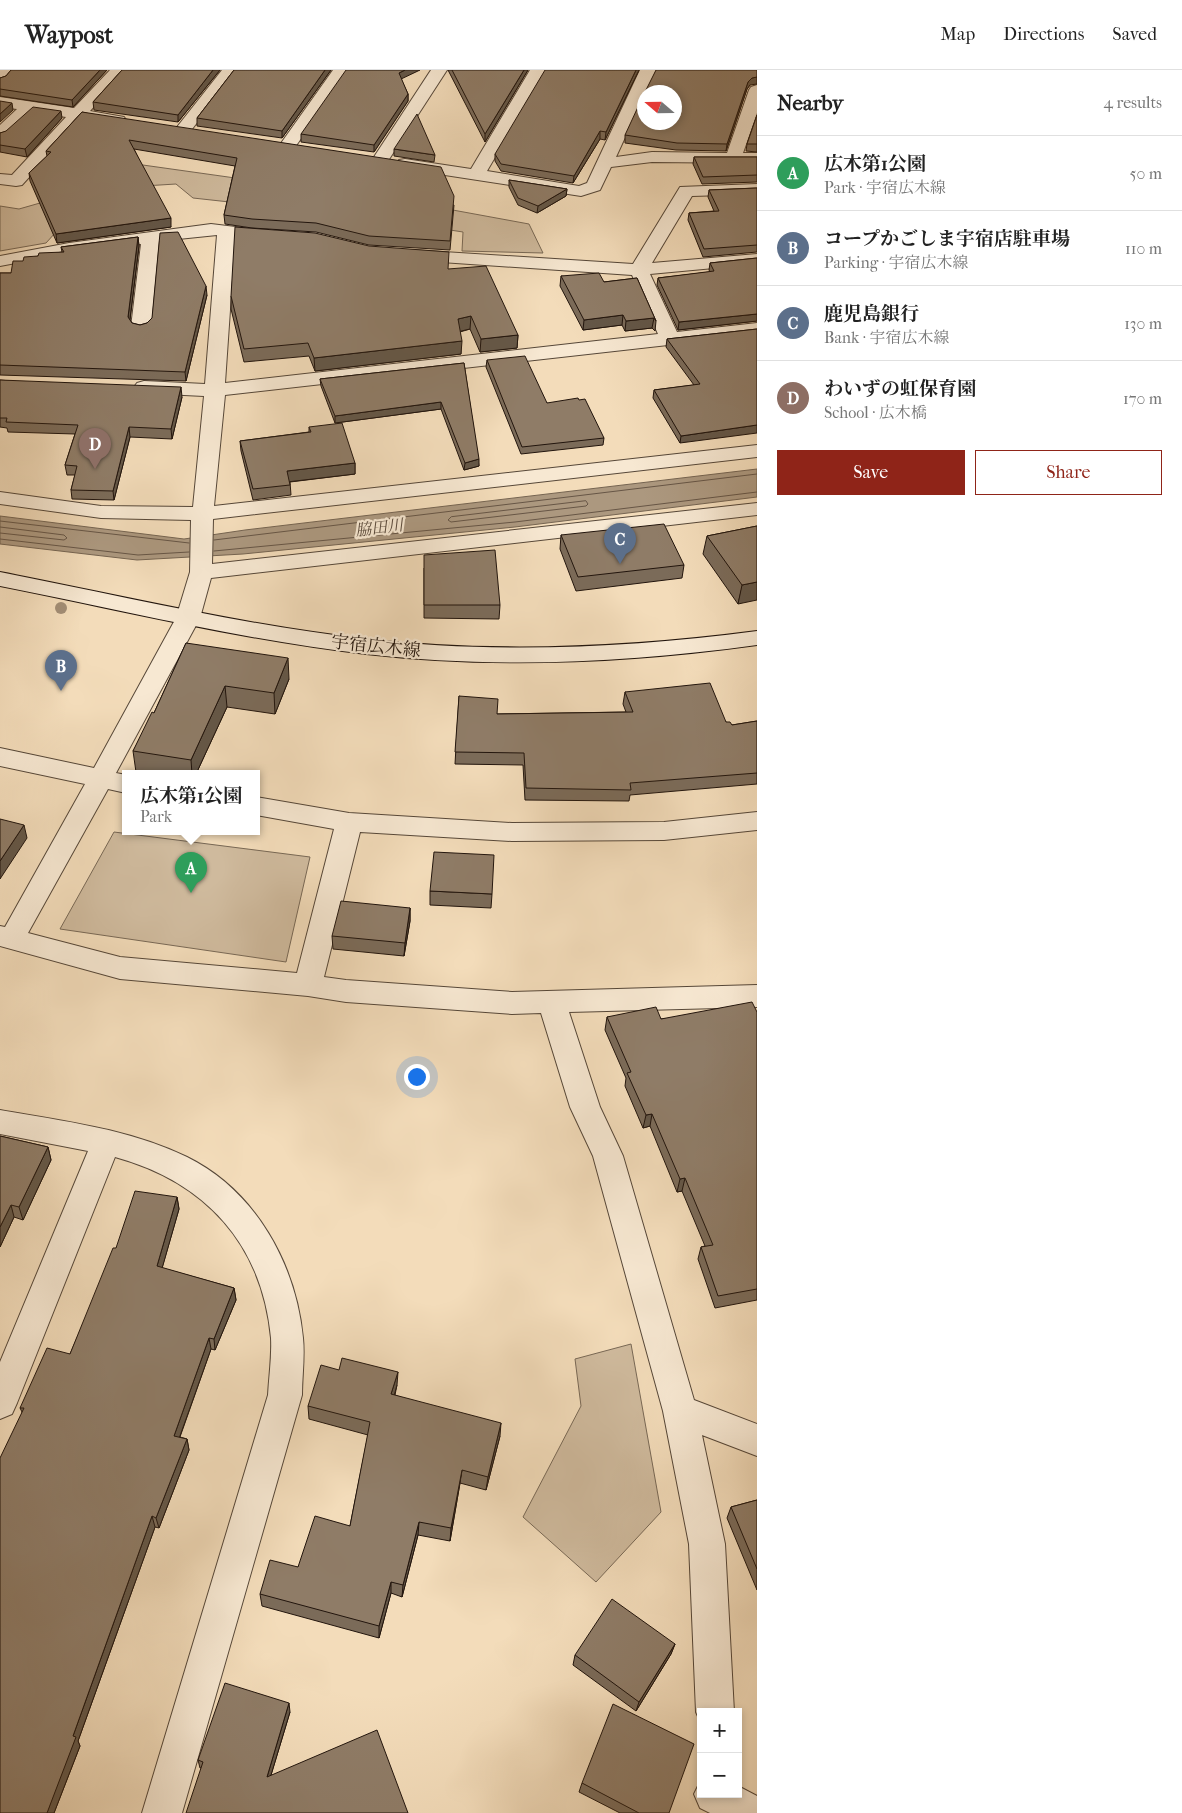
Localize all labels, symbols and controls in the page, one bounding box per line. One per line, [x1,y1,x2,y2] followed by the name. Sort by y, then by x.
[25,21,113,49] text: Waypost
[941,24,975,45] text: Map
[1003,24,1084,45] text: Directions
[1112,24,1157,45] text: Saved
[637,85,682,130] north arrow
[777,91,843,115] text: Nearby
[1104,93,1162,112] text: 4 results
[824,153,926,175] text: 広木第1公園
[788,164,798,183] text: A
[1130,164,1162,183] text: 50 m
[824,178,946,197] text: Park · 宇宿広木線
[824,228,1070,250] text: コープかごしま宇宿店駐車場
[788,239,798,258] text: B
[1125,239,1162,258] text: 110 m
[824,253,968,272] text: Parking · 宇宿広木線
[824,303,919,325] text: 鹿児島銀行
[788,314,798,333] text: C
[1124,314,1162,333] text: 130 m
[824,328,949,347] text: Bank · 宇宿広木線
[824,378,976,400] text: わいずの虹保育園
[787,389,799,408] text: D
[1123,389,1162,408] text: 170 m
[824,403,927,422] text: School · 広木橋
[79,428,111,469] pin: D
[777,450,965,495] button: Save
[975,450,1162,495] button: Share
[354,515,406,540] water label: 脇田川
[604,523,636,564] pin: C
[330,631,422,662] street label: 宇宿広木線
[45,650,77,691] pin: B
[122,770,260,835] popup
[140,785,242,807] text: 広木第1公園
[140,807,172,826] text: Park
[175,852,207,893] pin: A
[404,1064,430,1090] your location
[697,1708,742,1798] map controls
[697,1708,742,1753] button: +
[697,1753,742,1798] button: −

